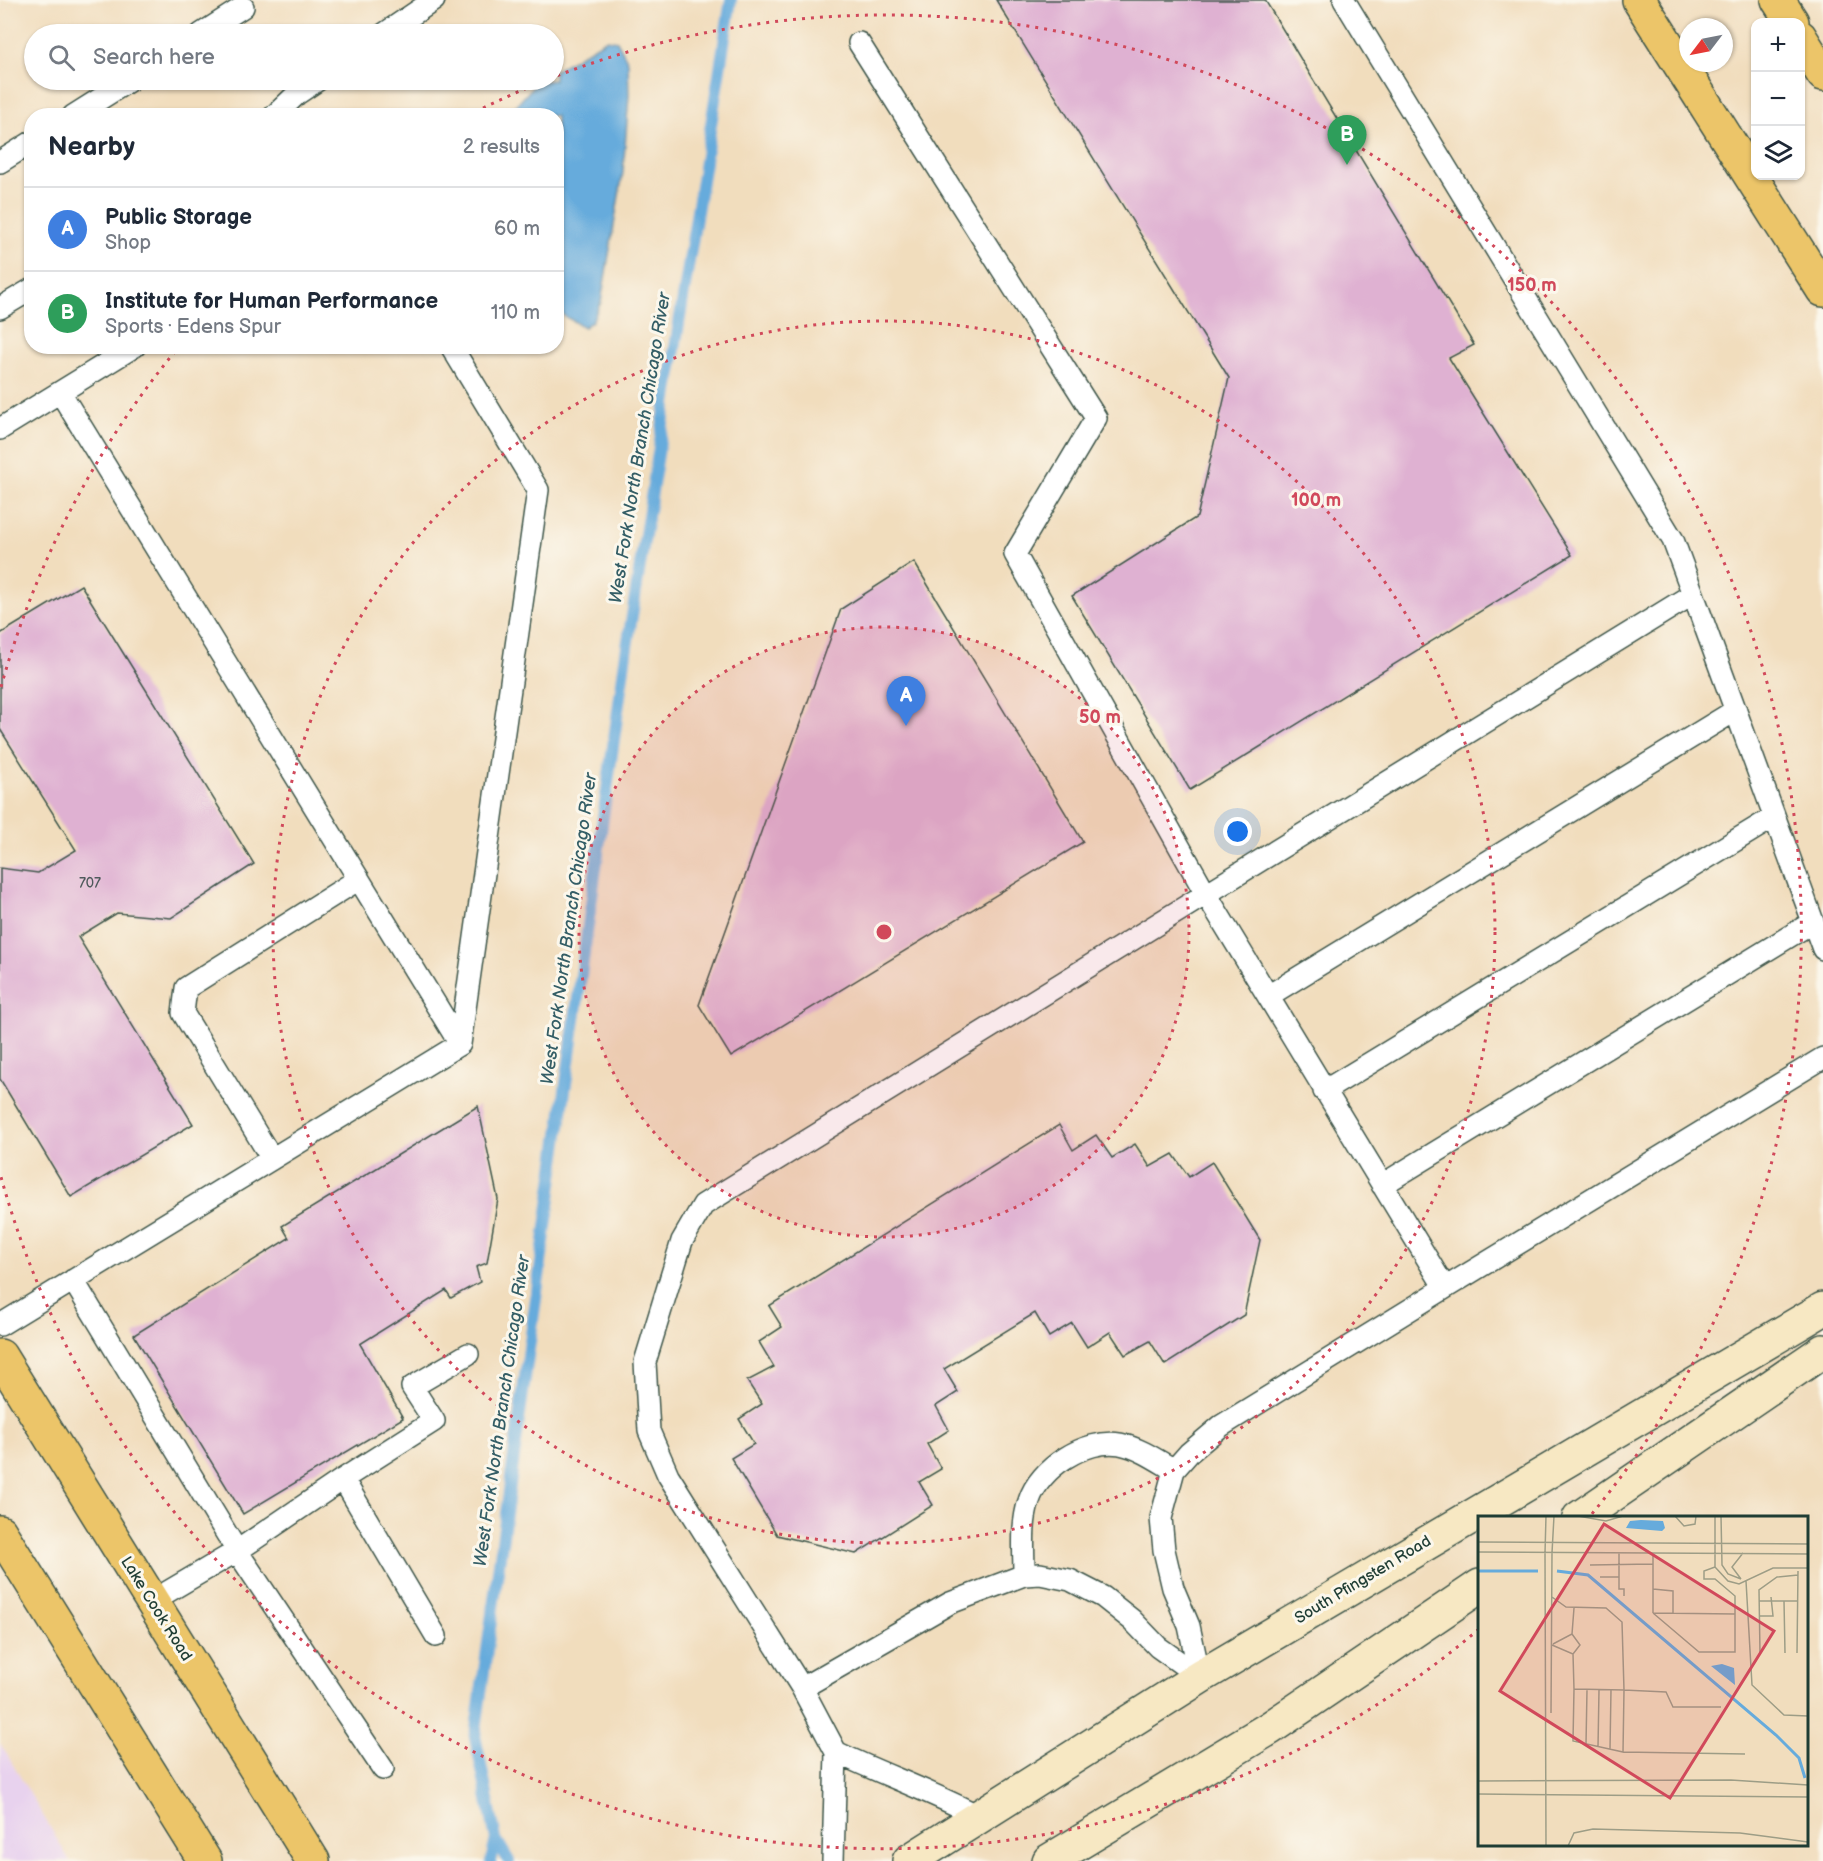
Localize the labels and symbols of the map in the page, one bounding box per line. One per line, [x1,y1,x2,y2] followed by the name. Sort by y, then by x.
[1679,18,1733,72] north arrow
[1328,116,1366,165] pin: B
[1507,275,1557,296] text: 150 m
[605,290,675,605] water label: West Fork North Branch Chicago River
[1291,490,1341,511] text: 100 m
[886,676,926,726] pin: A
[1079,707,1121,728] text: 50 m
[537,770,601,1086] water label: West Fork North Branch Chicago River
[1223,817,1252,846] your location
[79,875,101,892] house number: 707
[874,922,894,942] centre of rings
[470,1252,534,1568] water label: West Fork North Branch Chicago River
[1478,1516,1808,1846] inset map
[1291,1532,1435,1628] street label: South Pfingsten Road
[116,1553,196,1665] street label: Lake Cook Road

